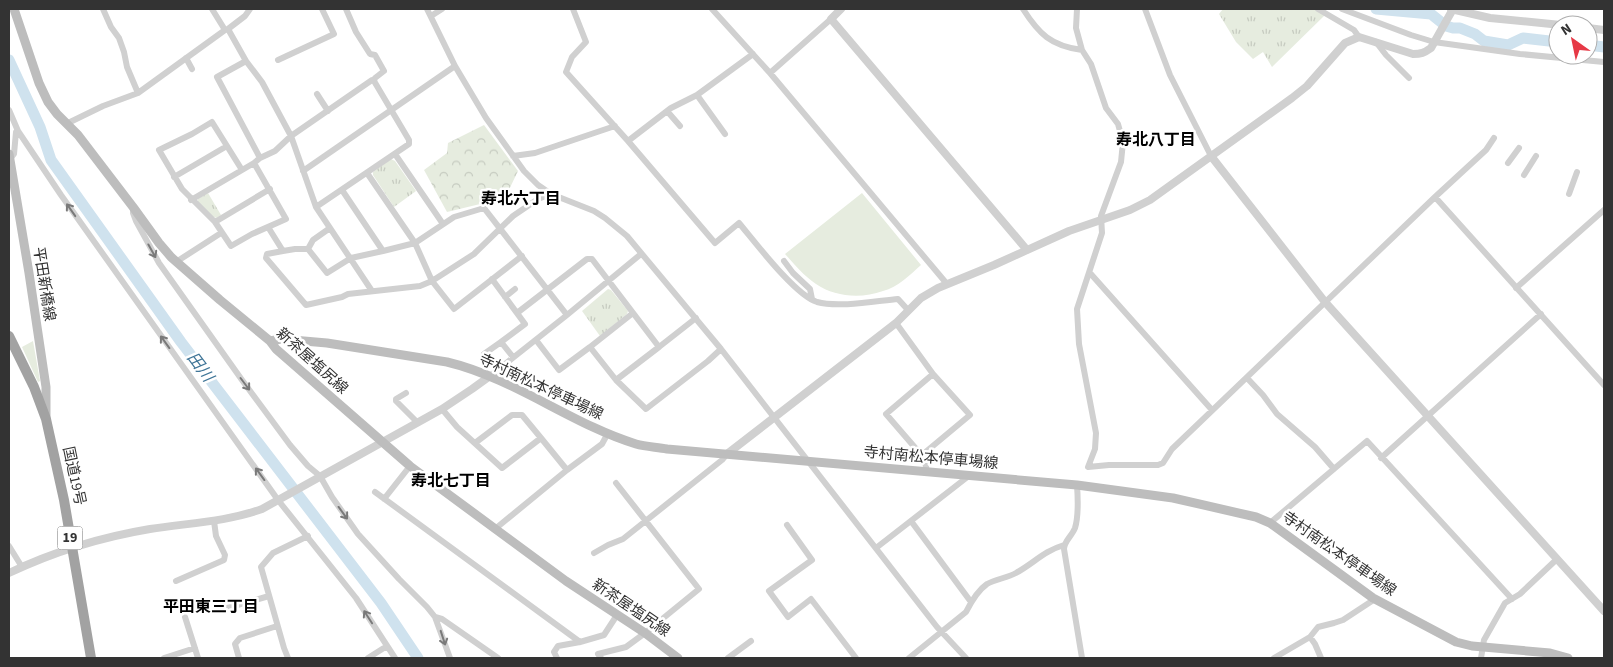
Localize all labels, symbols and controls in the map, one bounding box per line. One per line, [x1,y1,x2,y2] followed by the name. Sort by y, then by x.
[1548,15,1598,65] north arrow
[1557,19,1576,41] text: N
[1116,129,1196,151] district label: 寿北八丁目
[481,188,561,210] district label: 寿北六丁目
[66,203,76,217] one-way arrow
[148,243,157,258] one-way arrow
[28,245,60,323] street label: 平田新橋線
[272,323,352,399] street label: 新茶屋塩尻線
[160,335,170,349] one-way arrow
[182,348,220,388] water label: 田川
[475,349,607,425] street label: 寺村南松本停車場線
[239,377,250,390] one-way arrow
[863,442,999,474] street label: 寺村南松本停車場線
[58,445,90,507] street label: 国道19号
[255,467,265,481] one-way arrow
[411,470,491,492] district label: 寿北七丁目
[338,506,348,520] one-way arrow
[1278,507,1400,601] street label: 寺村南松本停車場線
[58,526,82,550] road number: 19
[588,574,674,642] street label: 新茶屋塩尻線
[163,596,259,618] district label: 平田東三丁目
[363,611,373,625] one-way arrow
[439,629,448,645] one-way arrow

